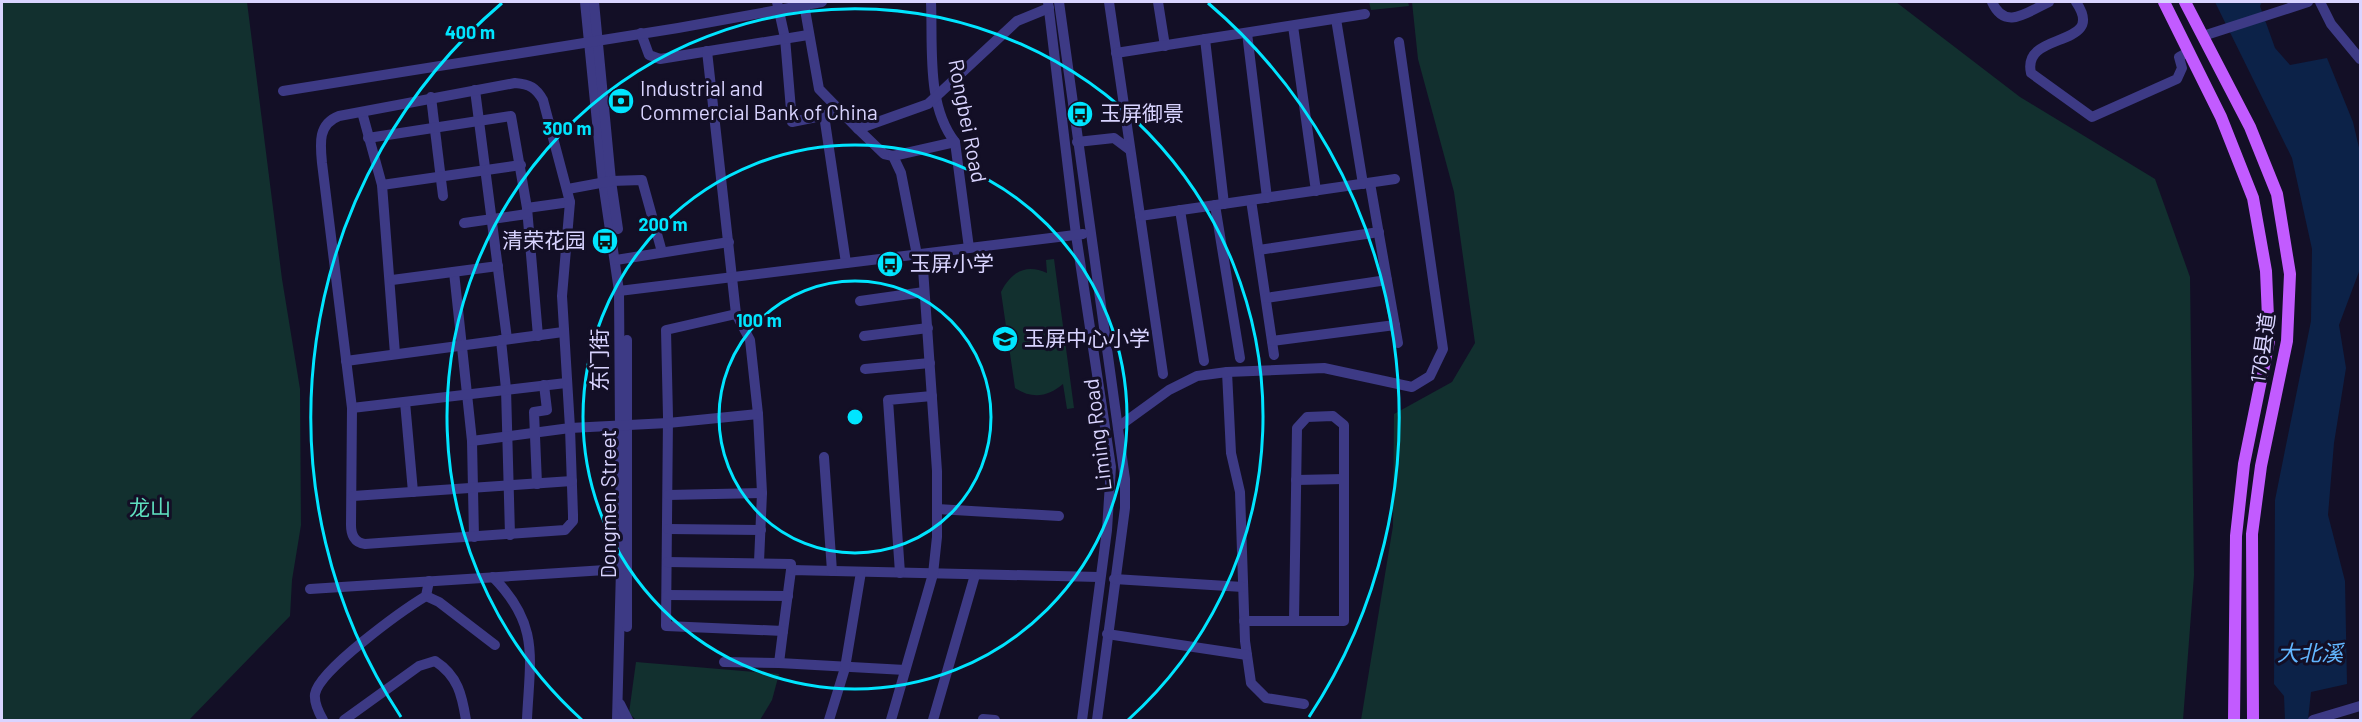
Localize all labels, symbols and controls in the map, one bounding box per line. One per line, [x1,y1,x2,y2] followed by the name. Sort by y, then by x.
[445,21,495,43] text: 400 m
[944,57,993,185] street label: Rongbei Road
[640,75,878,124] place label: Industrial and Commercial Bank of China
[606,86,636,116] bank icon: Industrial and Commercial Bank of China
[1065,99,1095,129] bus stop icon: 玉屏御景
[1100,100,1184,125] place label: 玉屏御景
[543,117,591,139] text: 300 m
[638,213,688,235] text: 200 m
[590,226,620,256] bus stop icon: 清荣花园
[502,227,586,252] place label: 清荣花园
[875,249,905,279] bus stop icon: 玉屏小学
[910,250,994,275] place label: 玉屏小学
[736,309,782,331] text: 100 m
[2244,311,2279,384] street label: 176县道
[990,324,1020,354] school or university icon: 玉屏中心小学
[1024,325,1150,350] place label: 玉屏中心小学
[586,329,611,392] street label: 东门街
[1077,377,1116,493] street label: Liming Road
[845,407,865,427] centre of rings
[595,430,620,578] street label: Dongmen Street
[129,494,171,519] park label: 龙山
[2277,639,2345,665] water label: 大北溪

